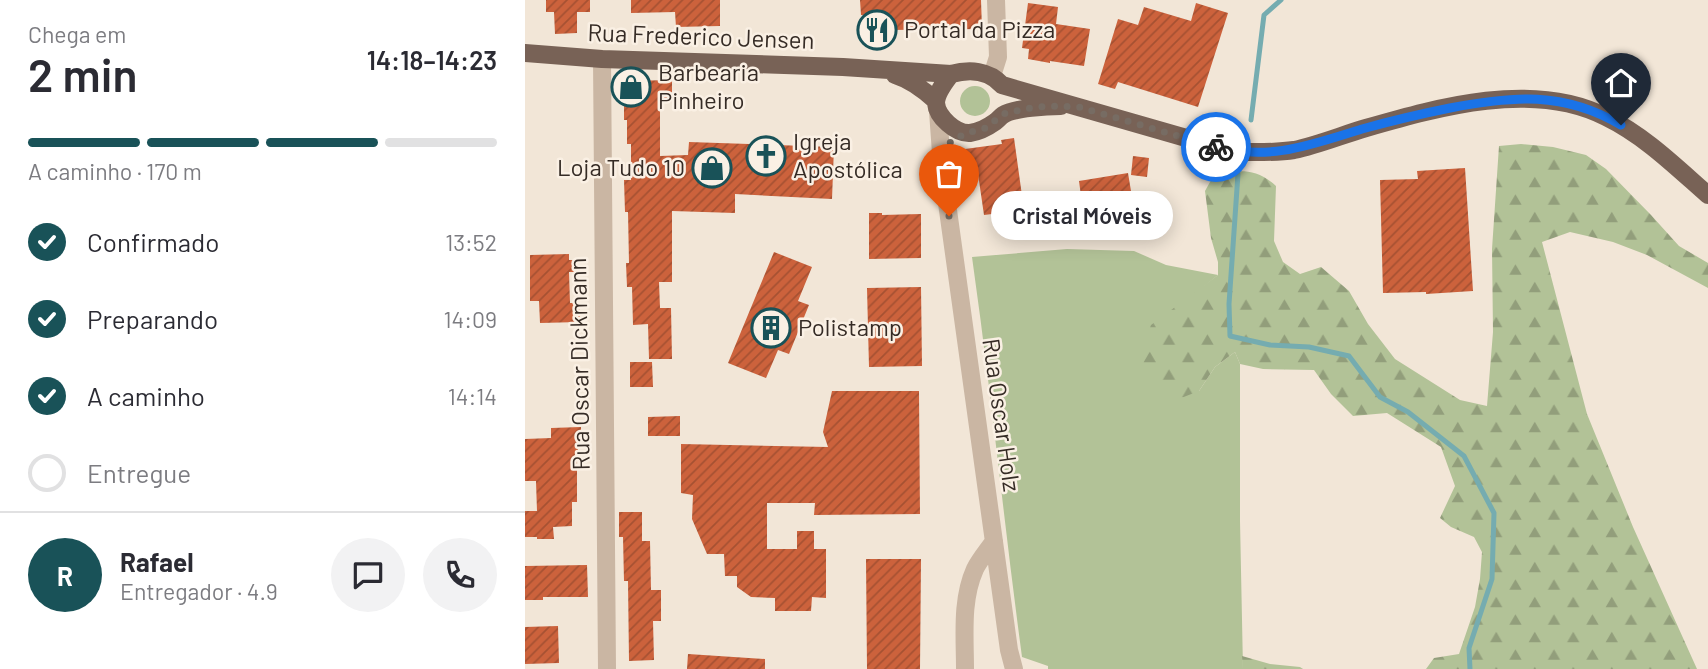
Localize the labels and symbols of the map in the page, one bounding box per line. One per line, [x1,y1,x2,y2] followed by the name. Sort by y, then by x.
[856,9,898,51] restaurant icon: Portal da Pizza
[904,14,1055,43] place label: Portal da Pizza
[587,17,815,54] street label: Rua Frederico Jensen
[1591,53,1651,125] pin
[658,57,759,114] place label: Barbearia Pinheiro
[610,66,652,108] shop icon: Barbearia Pinheiro
[1181,112,1251,182] courier
[793,126,903,183] place label: Igreja Apostólica
[745,135,787,177] church icon: Igreja Apostólica
[919,144,979,216] pin
[691,147,733,189] shop icon: Loja Tudo 10
[557,152,685,181] place label: Loja Tudo 10
[991,192,1173,241] callout: Cristal Móveis
[562,257,595,471] street label: Rua Oscar Dickmann
[750,307,792,349] building icon: Polistamp
[798,312,902,341] place label: Polistamp
[977,336,1028,493] street label: Rua Oscar Holz

